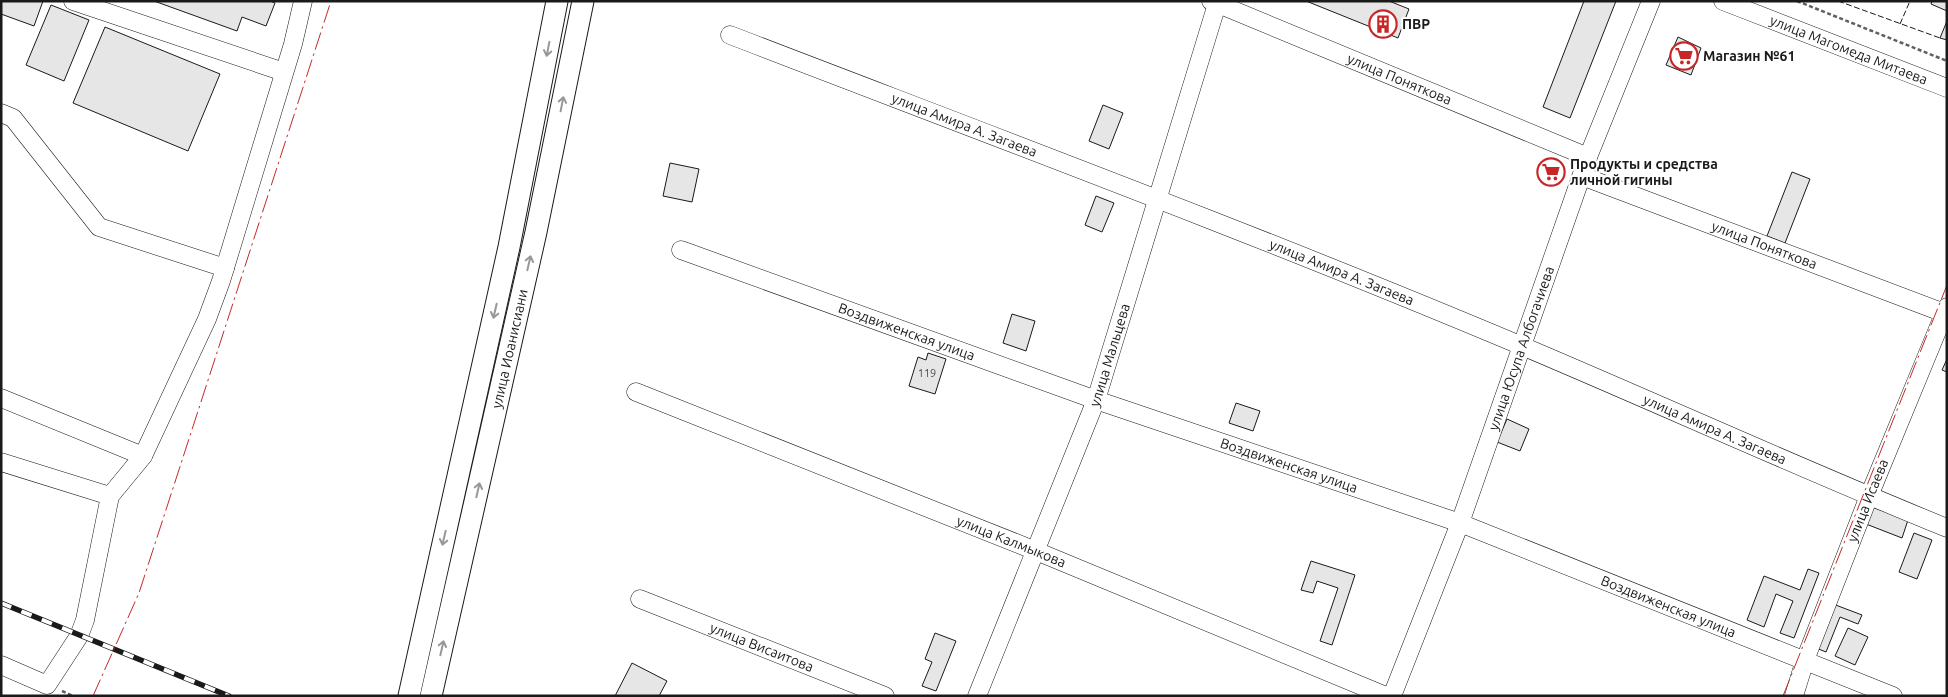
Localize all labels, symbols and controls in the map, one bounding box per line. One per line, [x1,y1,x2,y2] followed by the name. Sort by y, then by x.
[1368,9,1398,39] building icon: ПВР
[1768,12,1930,88] street label: улица Магомеда Митаева
[1402,16,1430,32] place label: ПВР
[542,41,552,57] one-way arrow
[1669,41,1699,71] supermarket icon: Магазин №61
[1703,48,1795,64] place label: Магазин №61
[1345,50,1454,108] street label: улица Поняткова
[889,90,1039,160] street label: улица Амира А. Загаева
[558,96,567,112] one-way arrow
[1570,156,1718,188] place label: Продукты и средства личной гигины
[1536,157,1566,187] supermarket icon: Продукты и средства личной гигины
[1709,218,1819,272] street label: улица Поняткова
[1267,236,1416,308] street label: улица Амира А. Загаева
[525,255,534,271] one-way arrow
[1485,264,1557,433] street label: улица Юсупа Албогачиева
[488,288,531,410] street label: улица Иоанисиани
[836,300,977,364] street label: Воздвиженская улица
[1086,301,1133,409] street label: улица Мальцева
[489,303,499,319] one-way arrow
[918,367,936,379] house number: 119
[1641,391,1789,467] street label: улица Амира А. Загаева
[1218,435,1360,496] street label: Воздвиженская улица
[1844,457,1891,544] street label: улица Исаева
[474,482,483,498] one-way arrow
[954,512,1068,571] street label: улица Калмыкова
[439,530,448,546] one-way arrow
[1599,572,1738,640] street label: Воздвиженская улица
[708,620,816,675] street label: улица Висаитова
[438,641,447,657] one-way arrow

